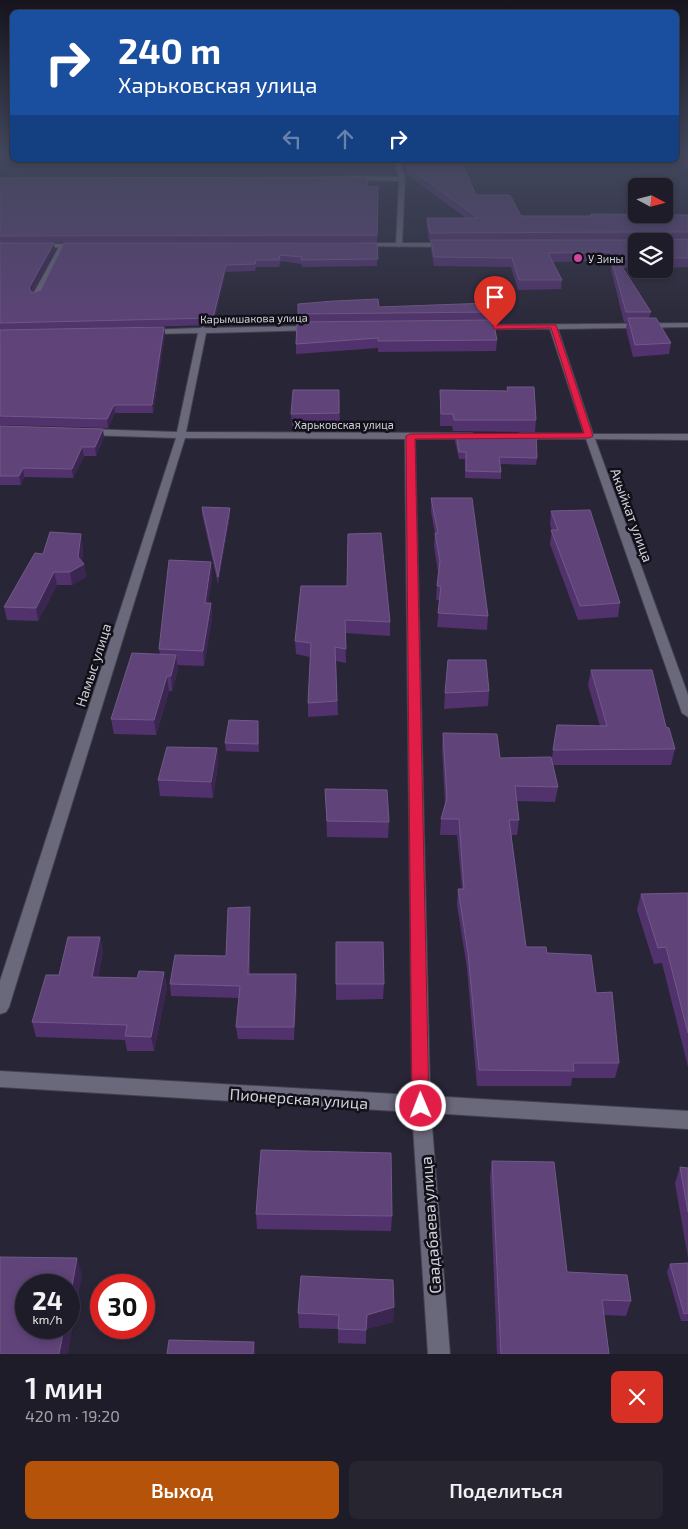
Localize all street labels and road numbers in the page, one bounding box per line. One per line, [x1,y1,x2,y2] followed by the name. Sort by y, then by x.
[200,311,308,326] street label: Карымшакова улица
[294,418,394,432] street label: Харьковская улица
[607,466,657,564] street label: Акыйкат улица
[72,621,114,709] street label: Намыс улица
[229,1084,369,1113] street label: Пионерская улица
[416,1156,445,1294] street label: Саадабаева улица

